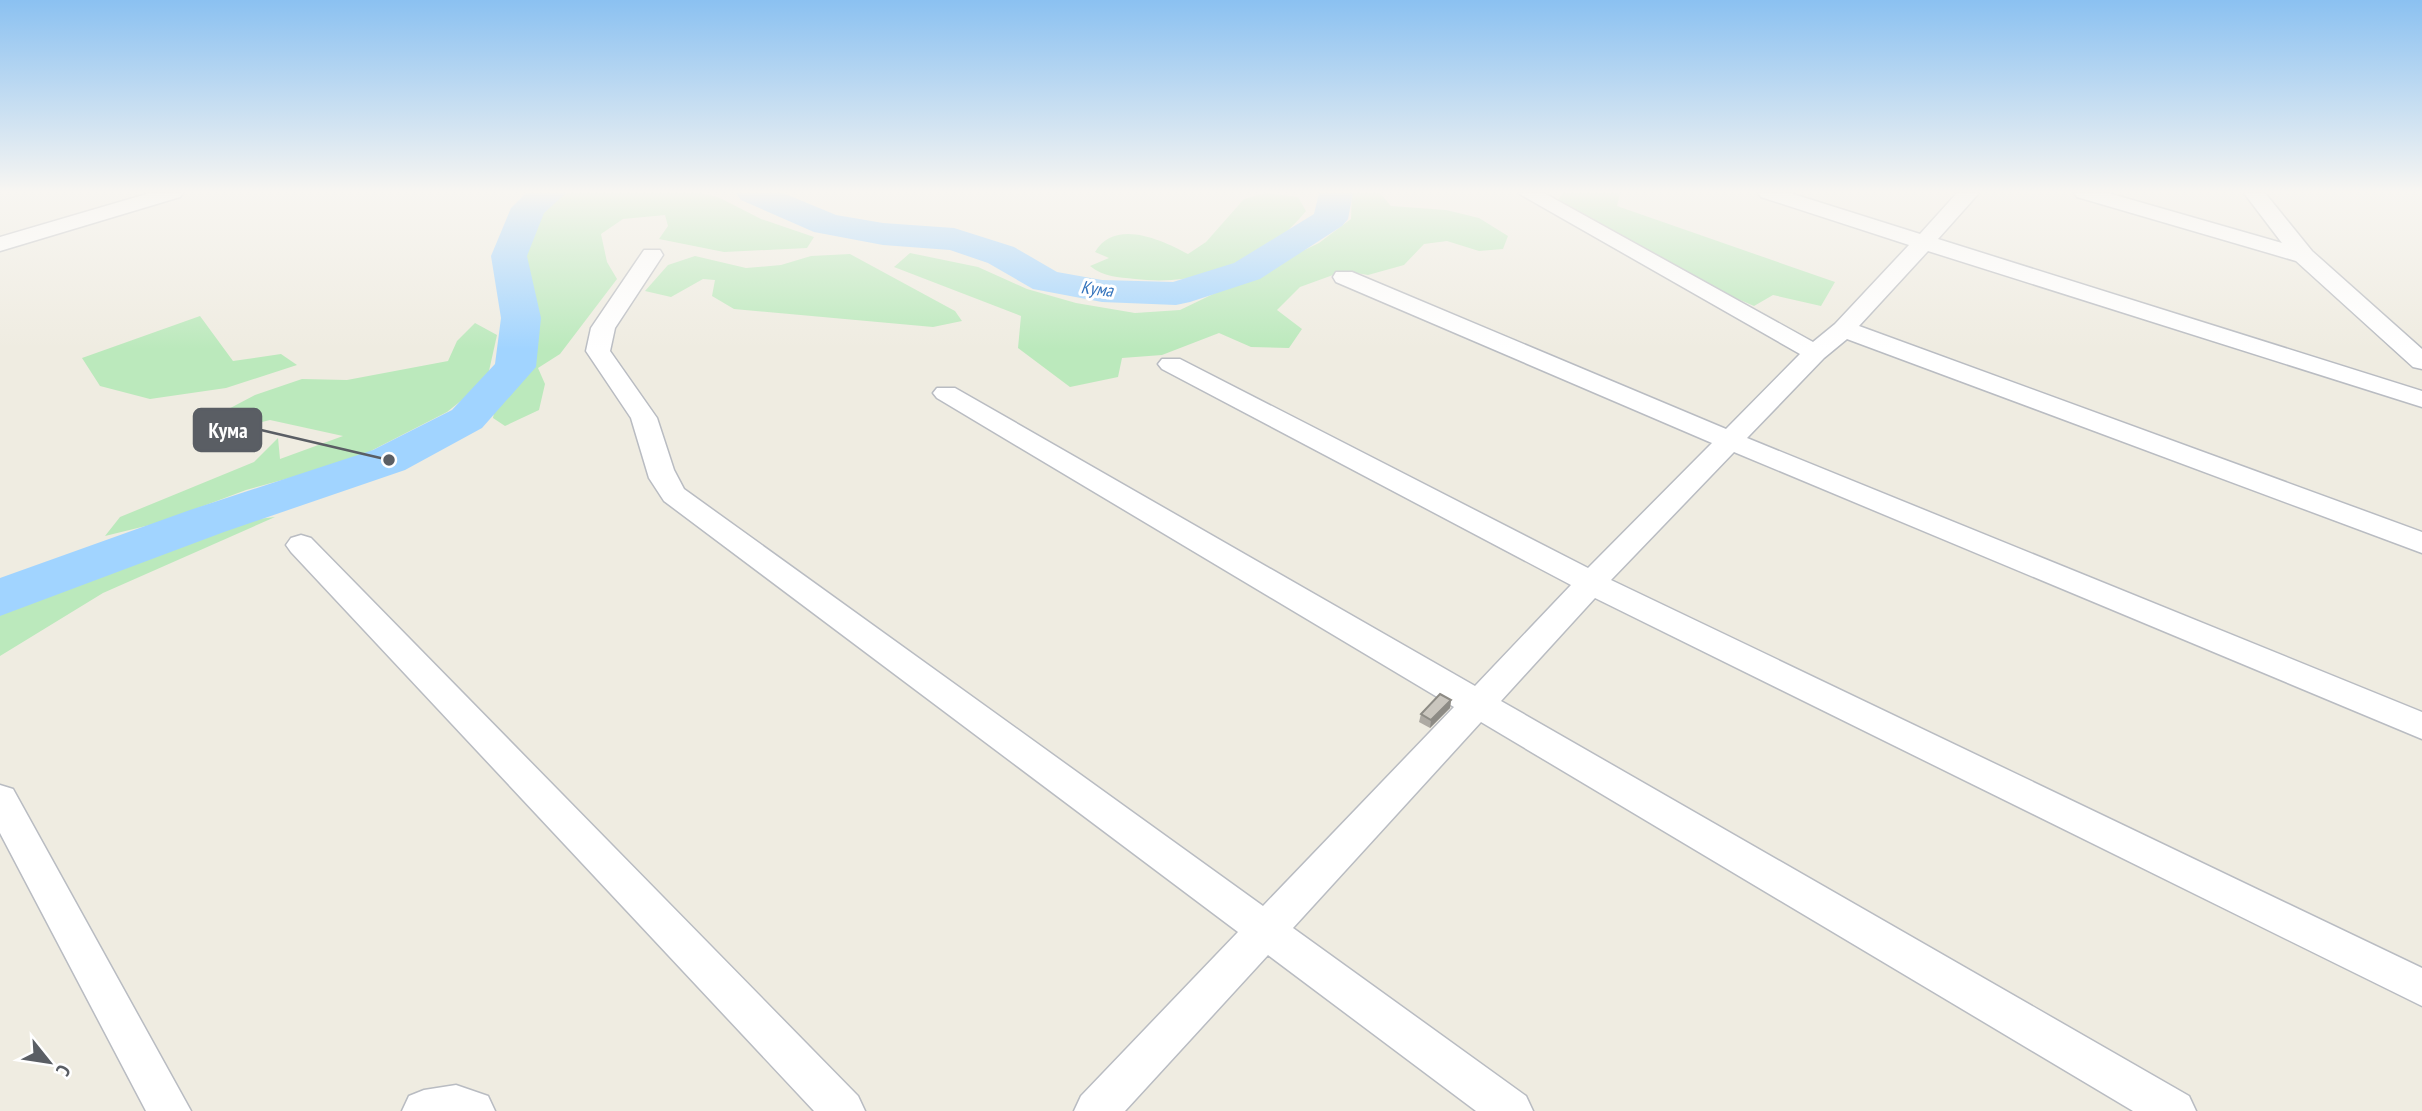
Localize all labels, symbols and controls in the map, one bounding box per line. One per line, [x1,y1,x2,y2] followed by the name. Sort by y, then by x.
[1080,275,1115,302] water label: Кума
[194,409,261,451] callout: Кума
[208,417,248,444] text: Кума
[14,1027,84,1097] north arrow
[51,1061,76,1081] text: С

